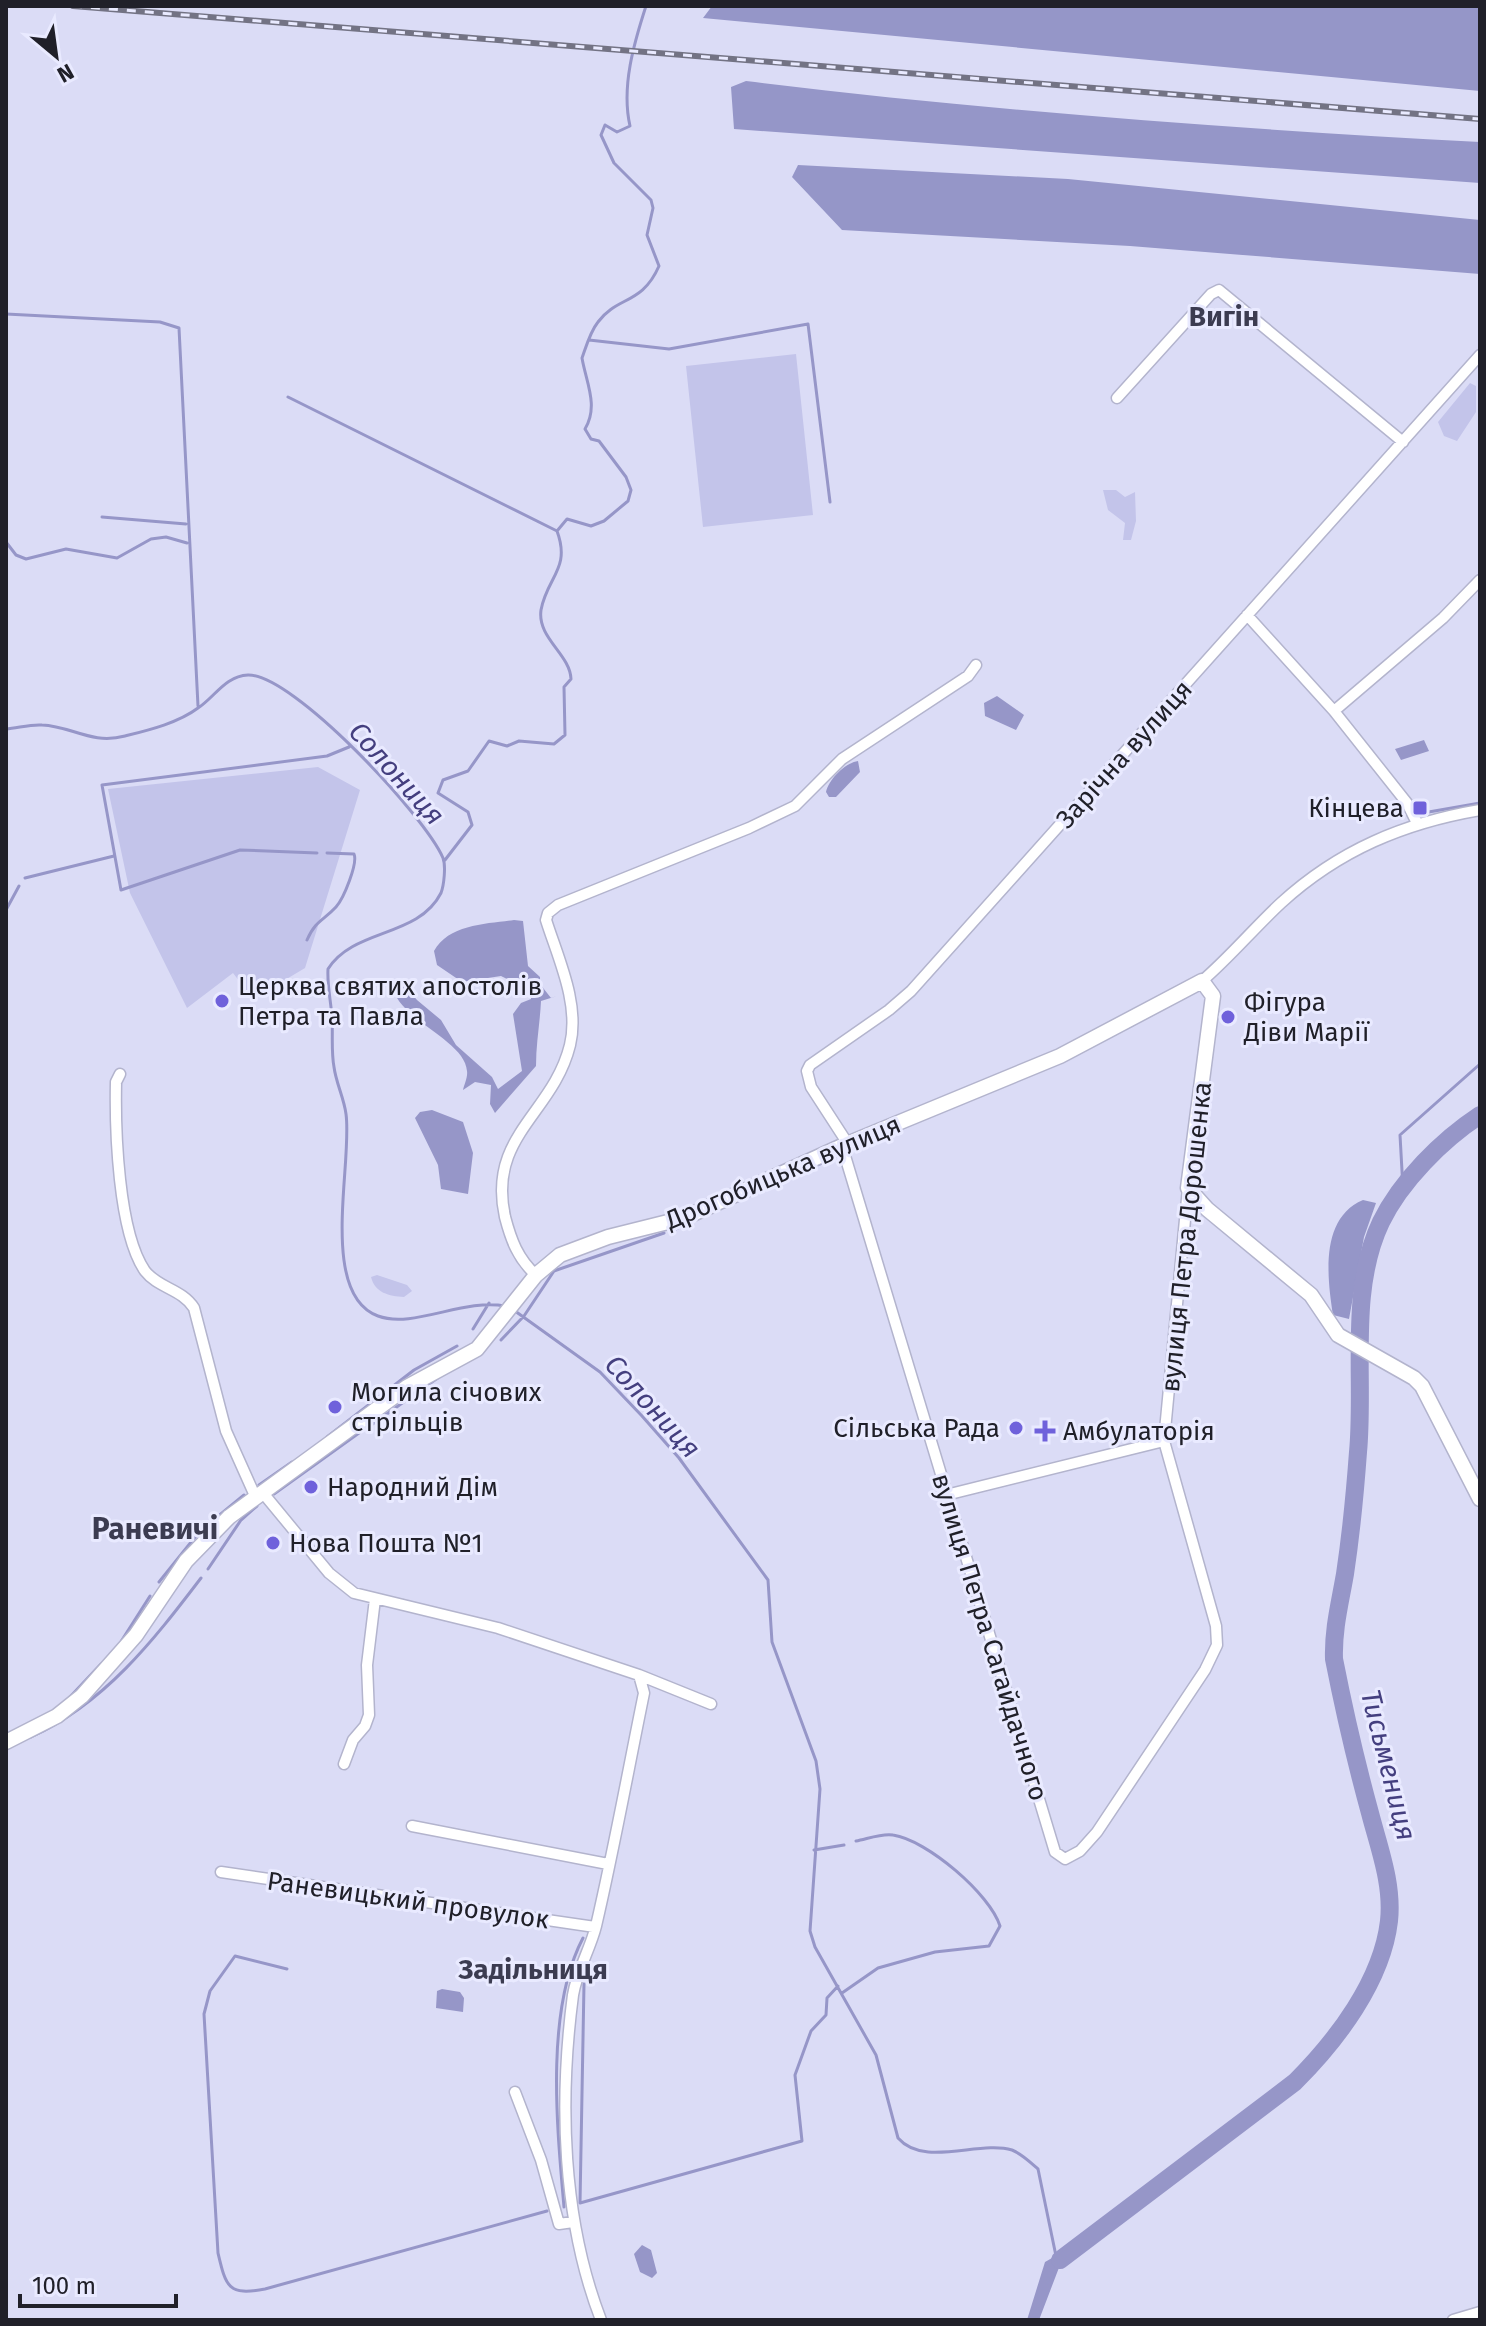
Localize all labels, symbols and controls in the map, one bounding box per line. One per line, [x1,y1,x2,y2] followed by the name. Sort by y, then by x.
[16,16,96,96] north arrow
[53,58,78,88] text: N
[1189,300,1259,333] district label: Вигін
[1050,674,1199,835] street label: Зарічна вулиця
[342,715,451,832] water label: Солониця
[1308,793,1404,824] place label: Кінцева
[1411,799,1429,817] marker: Кінцева
[238,971,542,1032] place label: Церква святих апостолів Петра та Павла
[1243,987,1370,1048] place label: Фігура Діви Марії
[213,992,231,1010] marker: Церква святих апостолів Петра та Павла
[1219,1008,1237,1026] marker: Фігура Діви Марії
[1155,1080,1218,1394] street label: вулиця Петра Дорошенка
[660,1109,905,1236] street label: Дрогобицька вулиця
[598,1348,707,1465] water label: Солониця
[351,1377,542,1438] place label: Могила січових стрільців
[326,1398,344,1416] marker: Могила січових стрільців
[833,1413,1000,1444] place label: Сільська Рада
[1063,1416,1215,1447] place label: Амбулаторія
[1007,1419,1025,1437] marker: Сільська Рада
[1034,1420,1056,1442] marker: Амбулаторія
[925,1470,1054,1804] street label: вулиця Петра Сагайдачного
[327,1472,498,1503] place label: Народний Дім
[302,1478,320,1496] marker: Народний Дім
[92,1511,218,1547] district label: Раневичі
[289,1528,483,1559] place label: Нова Пошта №1
[264,1534,282,1552] marker: Нова Пошта №1
[1354,1686,1423,1844] water label: Тисьмениця
[265,1865,551,1936] street label: Раневицький провулок
[457,1953,608,1986] district label: Задільниця
[20,2258,176,2308] scale bar
[32,2272,96,2300] text: 100 m

